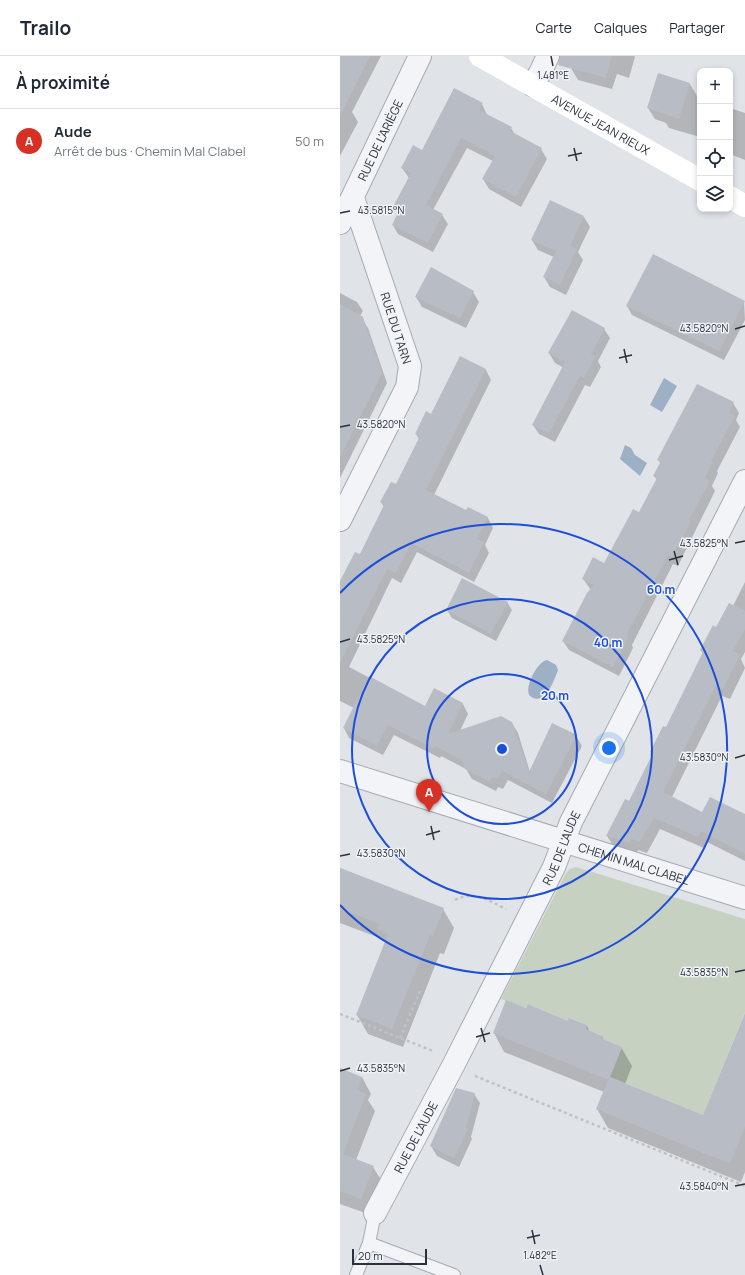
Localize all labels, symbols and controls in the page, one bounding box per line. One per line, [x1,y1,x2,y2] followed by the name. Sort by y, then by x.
[20,15,71,41] text: Trailo
[536,18,572,37] text: Carte
[594,18,647,37] text: Calques
[669,18,725,37] text: Partager
[537,68,569,82] text: 1.481°E
[697,68,733,212] map controls
[697,68,733,104] button: +
[16,71,110,94] text: À proximité
[549,90,654,159] street label: AVENUE JEAN RIEUX
[353,96,407,183] street label: RUE DE L'ARIÈGE
[697,104,733,140] button: −
[54,121,92,142] text: Aude
[25,132,33,150] text: A
[295,132,324,150] text: 50 m
[697,140,733,176] button: locate
[54,142,246,160] text: Arrêt de bus · Chemin Mal Clabel
[697,176,733,212] button: layers
[358,203,404,217] text: 43.5815°N
[376,290,416,366] street label: RUE DU TARN
[680,321,728,335] text: 43.5820°N
[357,417,405,431] text: 43.5820°N
[680,536,728,550] text: 43.5825°N
[647,581,675,598] text: 60 m
[357,632,405,646] text: 43.5825°N
[594,634,622,651] text: 40 m
[541,687,569,704] text: 20 m
[599,738,619,758] your location
[495,742,509,756] centre of rings
[680,750,728,764] text: 43.5830°N
[416,779,442,812] pin: A
[538,807,584,888] street label: RUE DE L'AUDE
[576,838,692,889] street label: CHEMIN MAL CLABEL
[357,846,405,860] text: 43.5830°N
[680,965,728,979] text: 43.5835°N
[357,1061,405,1075] text: 43.5835°N
[389,1098,441,1176] street label: RUE DE L'AUDE
[680,1179,729,1193] text: 43.5840°N
[352,1247,427,1266] scale bar
[358,1248,383,1263] text: 20 m
[523,1248,557,1262] text: 1.482°E

